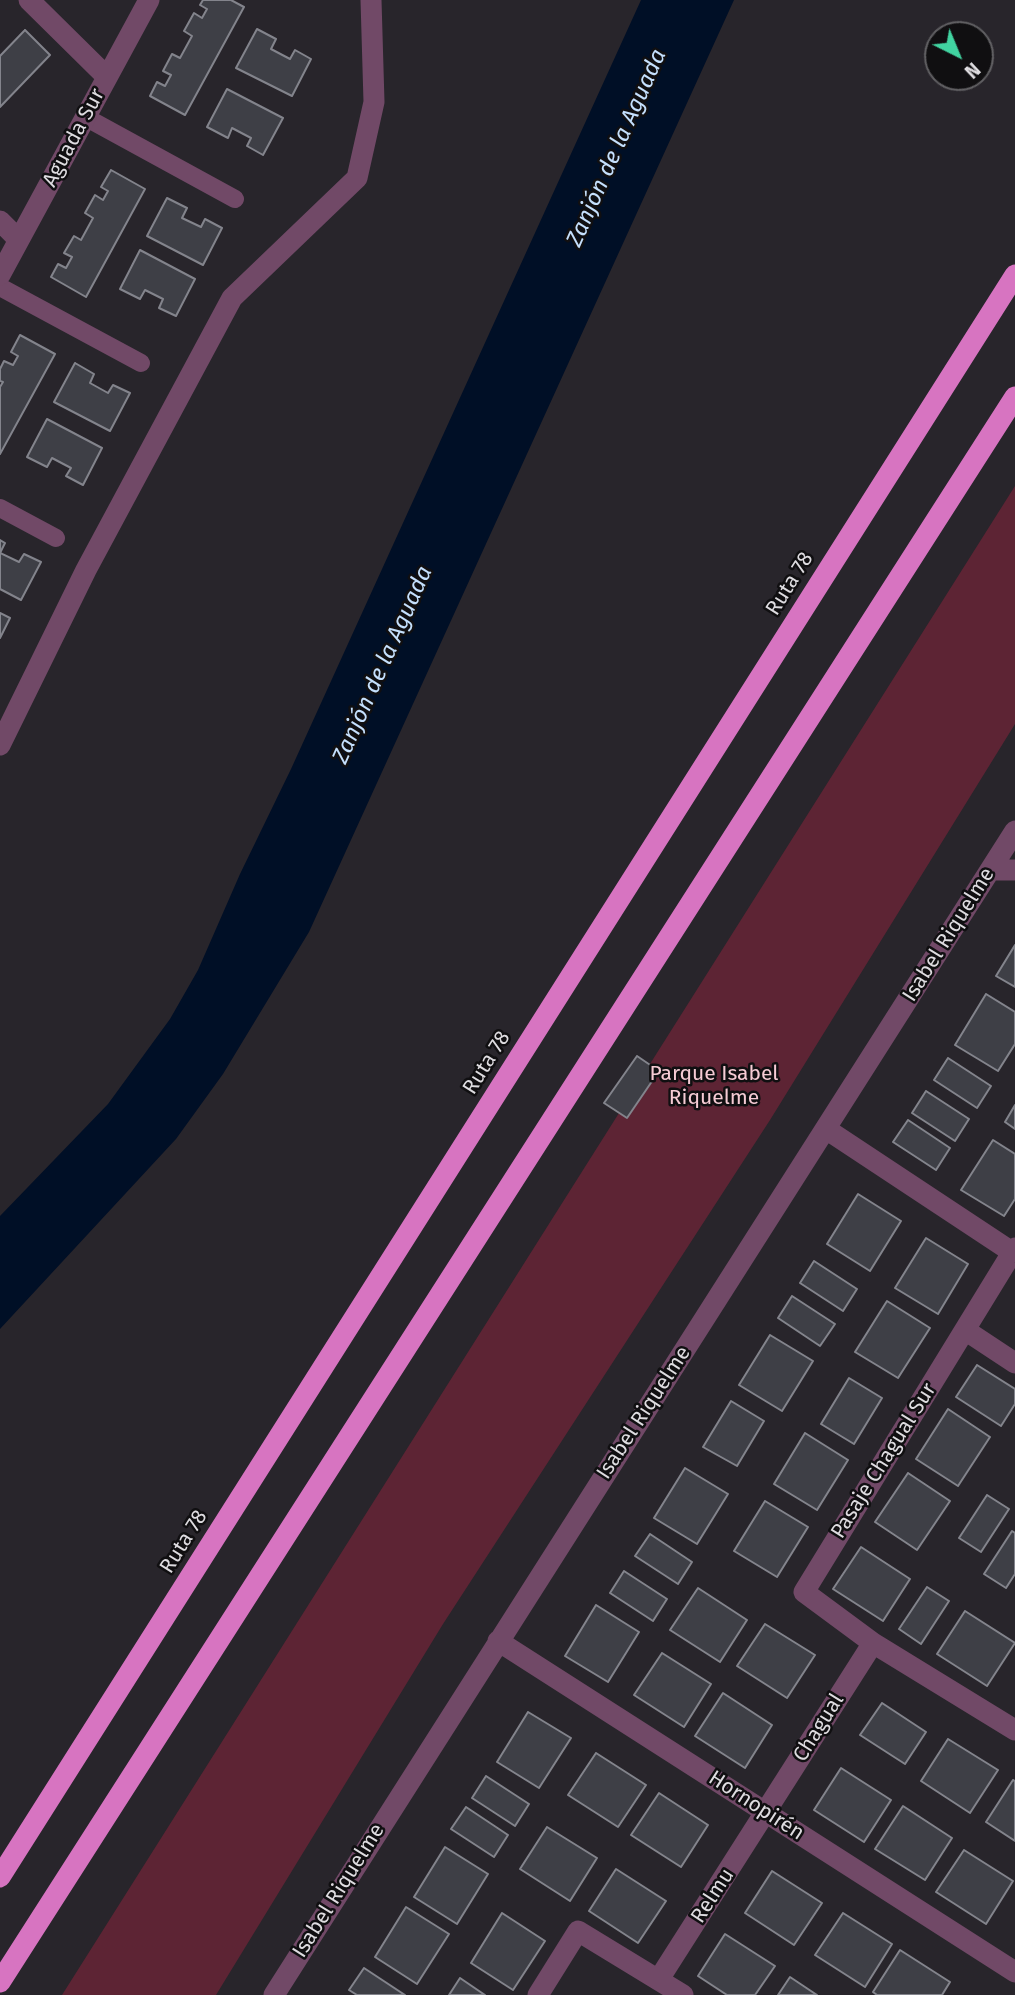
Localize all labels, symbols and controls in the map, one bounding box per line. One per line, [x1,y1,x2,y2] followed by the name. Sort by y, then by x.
[924,21,994,91] north arrow
[561,45,673,251] water label: Zanjón de la Aguada
[960,58,985,83] text: N
[38,85,110,191] street label: Aguada Sur
[761,548,819,620] street label: Ruta 78
[327,562,439,768] water label: Zanjón de la Aguada
[898,863,1000,1007] street label: Isabel Riquelme
[458,1027,516,1099] street label: Ruta 78
[649,1061,779,1111] park label: Parque Isabel Riquelme
[592,1342,696,1484] street label: Isabel Riquelme
[826,1379,942,1543] street label: Pasaje Chagual Sur
[155,1506,213,1578] street label: Ruta 78
[788,1689,850,1767] street label: Chagual
[703,1766,809,1846] street label: Hornopirén
[288,1819,390,1963] street label: Isabel Riquelme
[686,1864,740,1928] street label: Relmu

